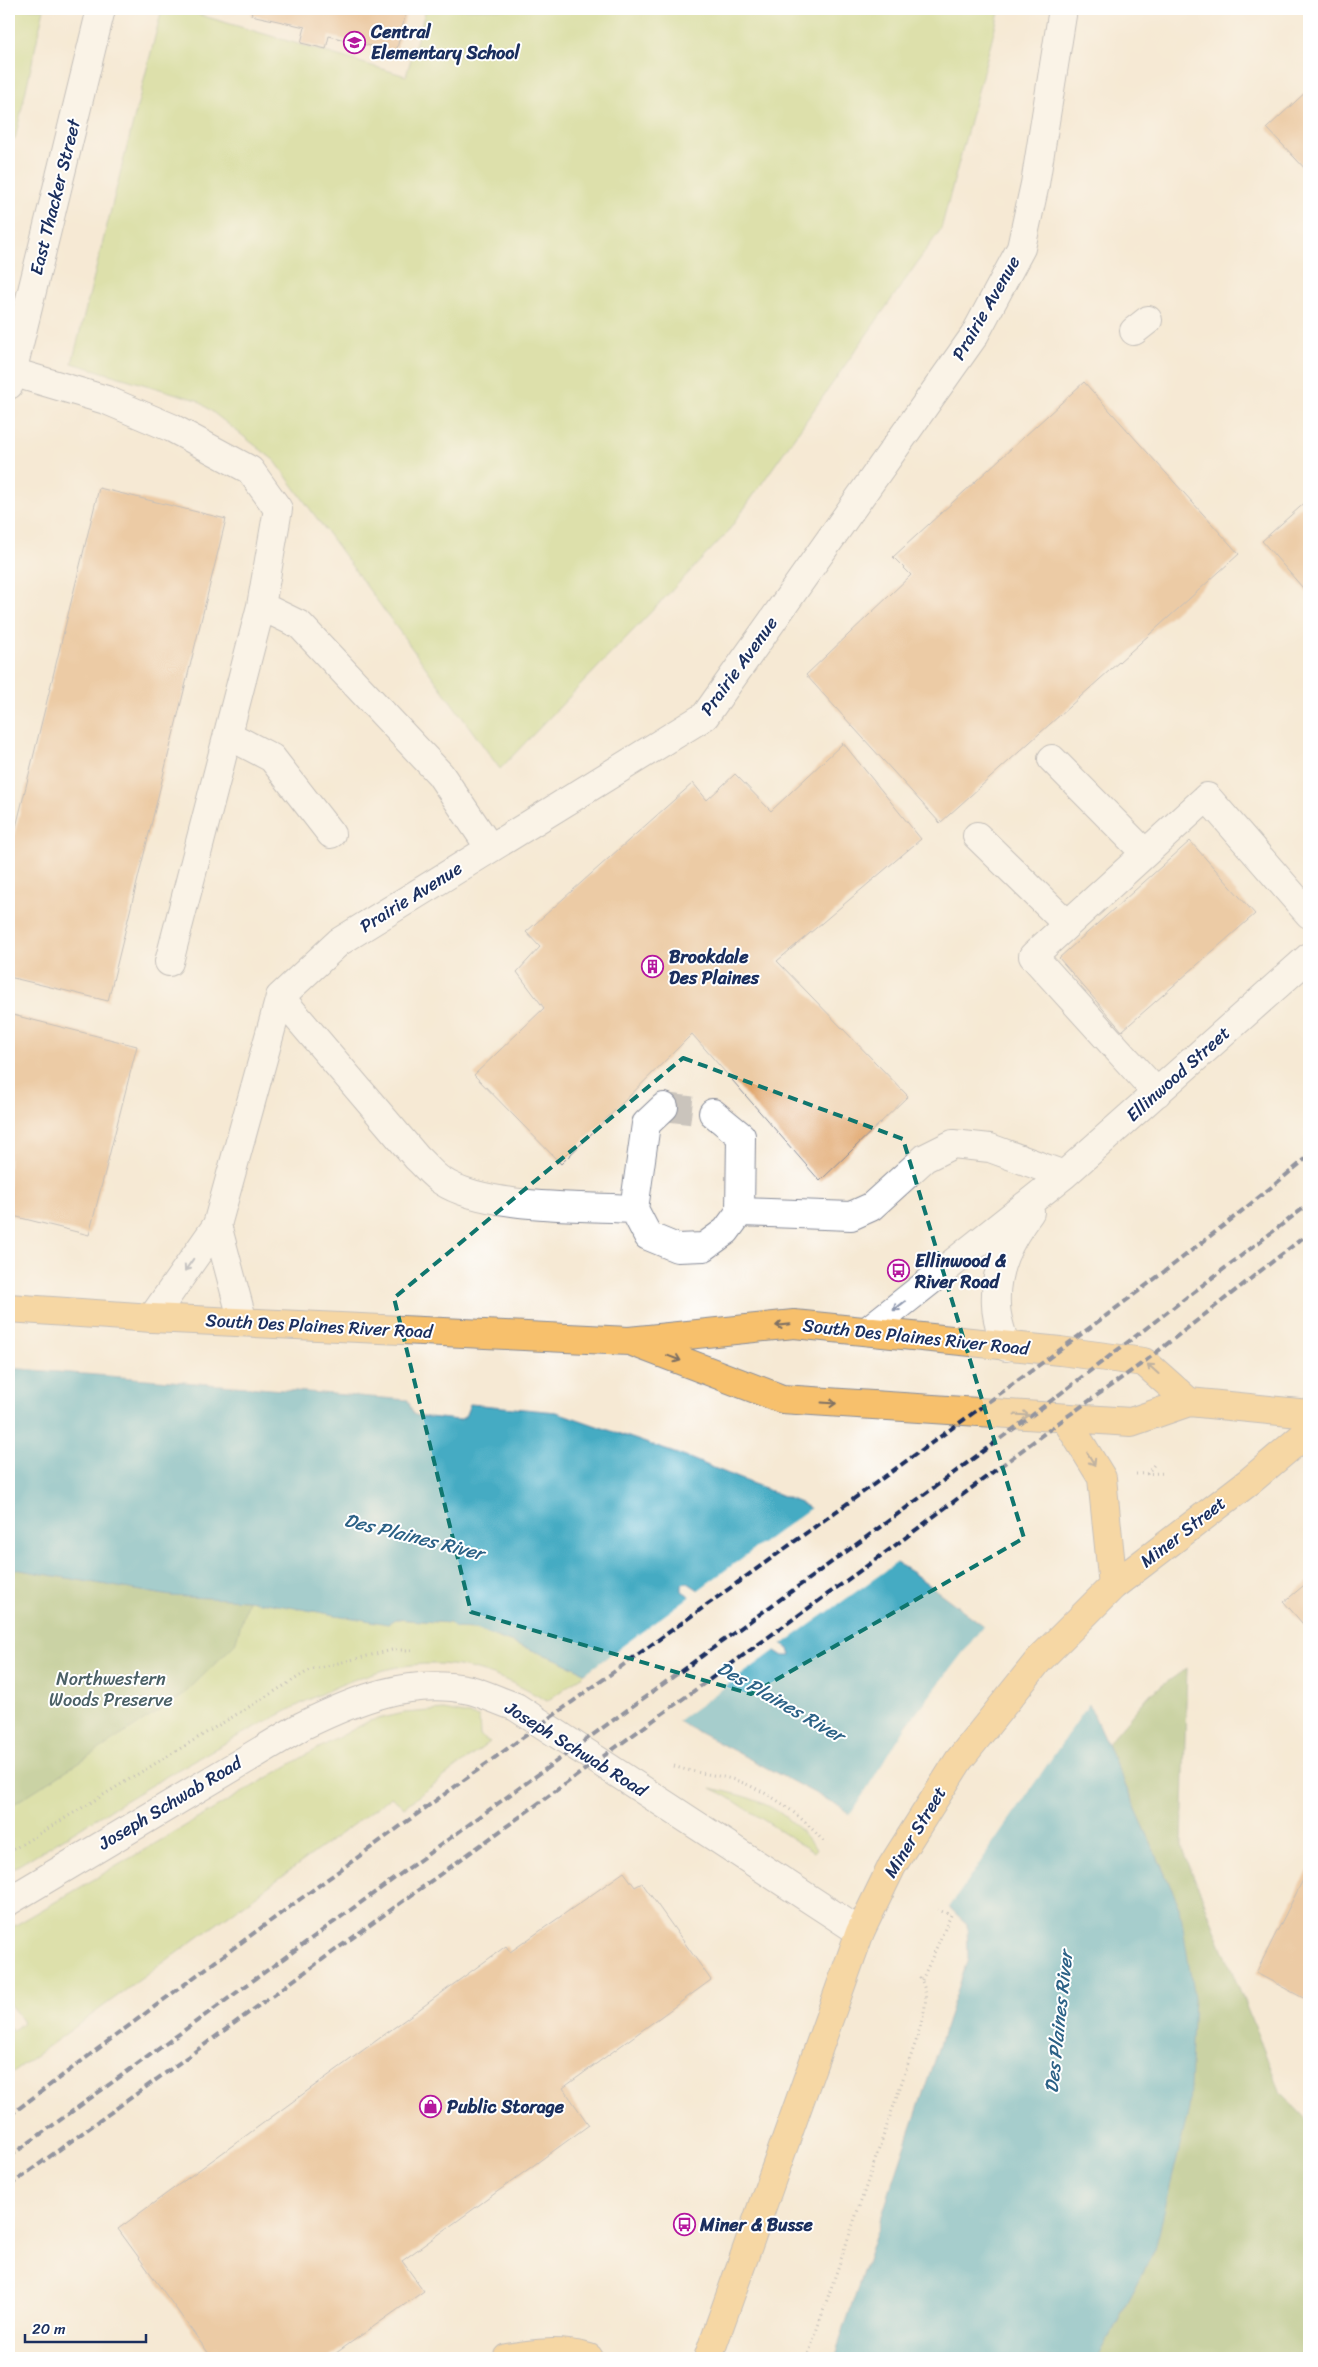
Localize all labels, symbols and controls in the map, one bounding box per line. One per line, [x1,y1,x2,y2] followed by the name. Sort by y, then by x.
[370,16,520,69] place label: Central Elementary School
[343,30,367,54] school or university icon: Central Elementary School
[20,115,90,278] street label: East Thacker Street
[943,249,1029,367] street label: Prairie Avenue
[692,609,786,723] street label: Prairie Avenue
[353,853,469,941] street label: Prairie Avenue
[669,941,760,994] place label: Brookdale Des Plaines
[641,955,665,979] building icon: Brookdale Des Plaines
[1118,1018,1238,1130] street label: Ellinwood Street
[914,1245,1007,1298] place label: Ellinwood & River Road
[184,1258,194,1272] one-way arrow
[887,1259,911,1283] bus stop icon: Ellinwood & River Road
[893,1300,906,1311] one-way arrow
[205,1304,435,1348] street label: South Des Plaines River Road
[801,1309,1032,1365] street label: South Des Plaines River Road
[776,1320,792,1330] one-way arrow
[666,1354,682,1363] one-way arrow
[1146,1364,1159,1375] one-way arrow
[821,1398,837,1407] one-way arrow
[1013,1411,1029,1420] one-way arrow
[1086,1452,1096,1466] one-way arrow
[1133,1488,1233,1576] street label: Miner Street
[341,1503,490,1571] water label: Des Plaines River
[711,1652,853,1753] water label: Des Plaines River
[49,1663,173,1716] park label: Northwestern Woods Preserve
[498,1692,655,1807] street label: Joseph Schwab Road
[91,1747,249,1859] street label: Joseph Schwab Road
[875,1780,955,1884] street label: Miner Street
[1035,1946,1083,2095] water label: Des Plaines River
[447,2091,565,2123] place label: Public Storage
[419,2095,443,2119] shop icon: Public Storage
[699,2209,813,2241] place label: Miner & Busse
[672,2213,696,2237] bus stop icon: Miner & Busse
[25,2312,146,2344] scale bar
[32,2316,66,2342] text: 20 m

